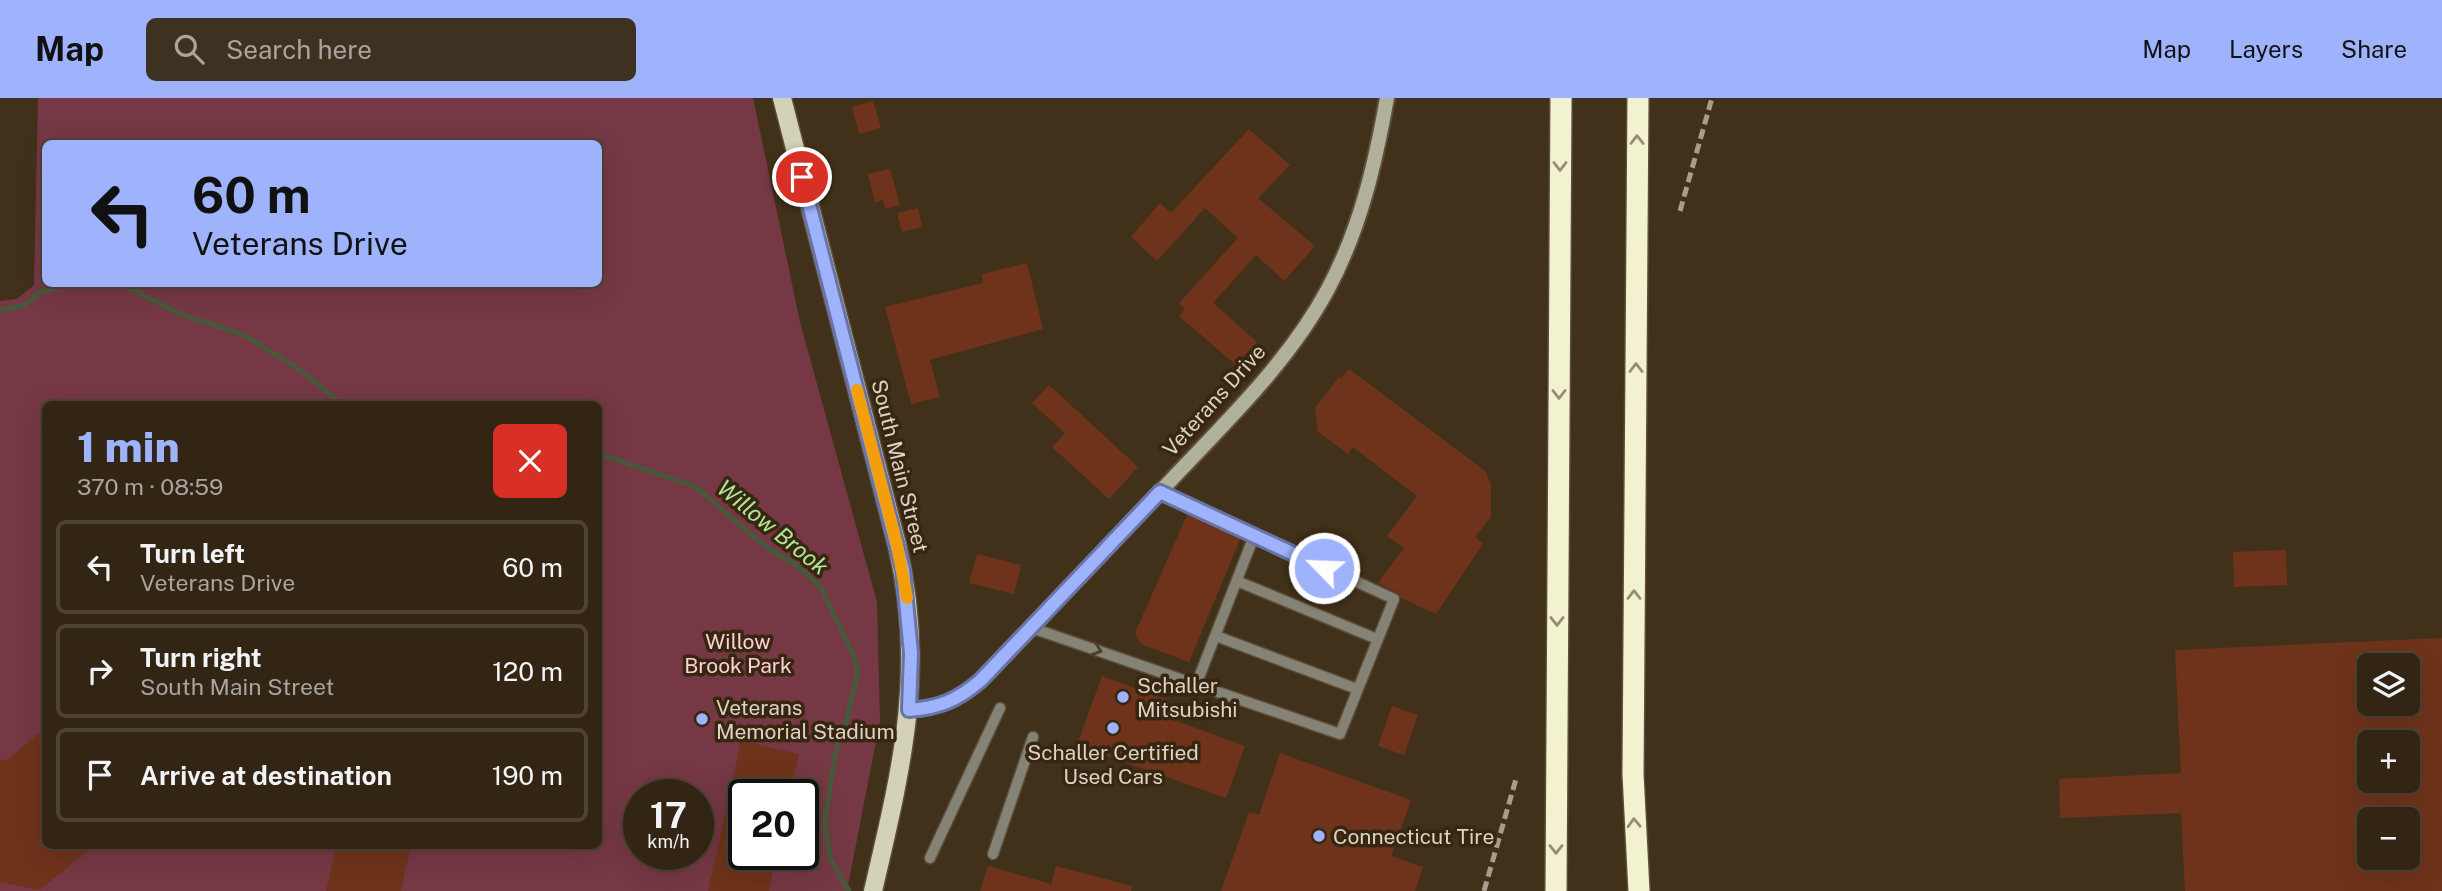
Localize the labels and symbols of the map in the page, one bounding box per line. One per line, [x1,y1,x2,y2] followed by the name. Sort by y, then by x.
[1629,135,1645,145] one-way arrow
[772,147,832,207] pin
[1552,161,1568,172] one-way arrow
[1157,339,1271,461] street label: Veterans Drive
[1628,362,1644,373] one-way arrow
[866,377,934,555] street label: South Main Street
[1551,389,1567,399] one-way arrow
[712,474,834,580] water label: Willow Brook
[1287,531,1361,605] position arrow
[1627,590,1642,601] one-way arrow
[1549,616,1565,627] one-way arrow
[684,629,792,678] park label: Willow Brook Park
[1090,642,1102,656] one-way arrow
[1137,673,1238,722] place label: Schaller Mitsubishi
[1115,689,1131,705] marker: Schaller Mitsubishi
[716,695,895,744] place label: Veterans Memorial Stadium
[694,711,710,727] marker: Veterans Memorial Stadium
[1105,720,1121,736] marker: Schaller Certified Used Cars
[1027,740,1199,789] place label: Schaller Certified Used Cars
[728,779,819,870] speed limit sign: 20
[1627,817,1642,828] one-way arrow
[1333,824,1494,849] place label: Connecticut Tire
[1311,828,1327,844] marker: Connecticut Tire
[1548,844,1564,854] one-way arrow

